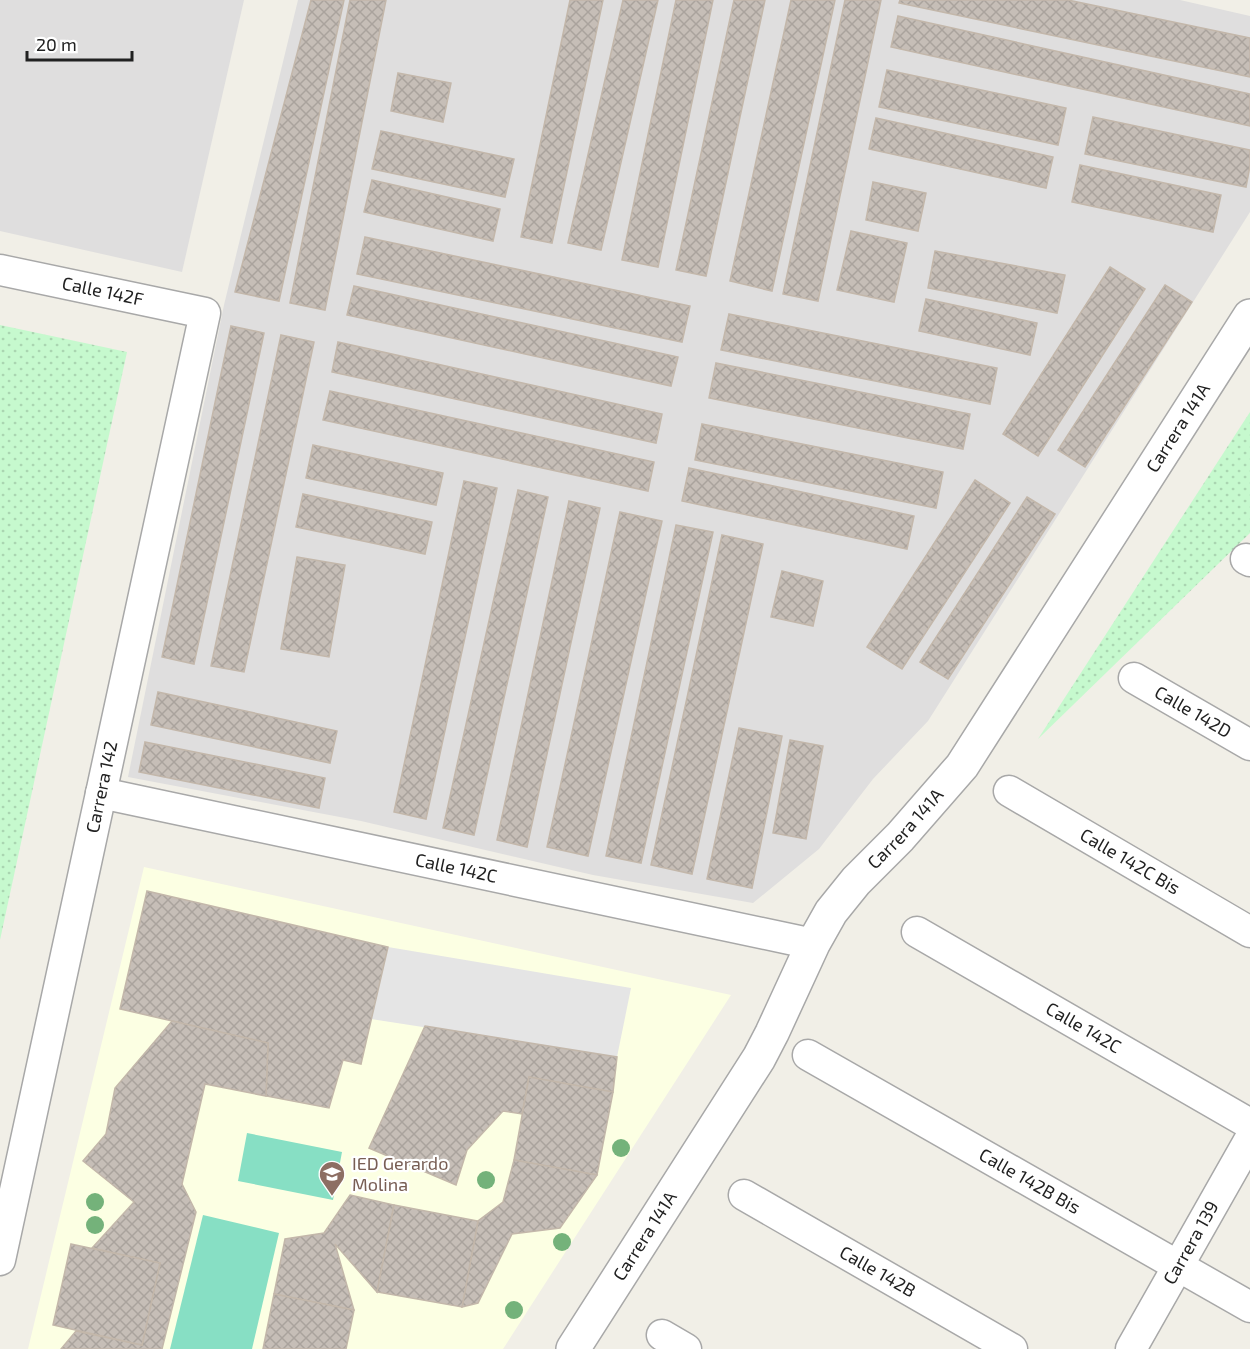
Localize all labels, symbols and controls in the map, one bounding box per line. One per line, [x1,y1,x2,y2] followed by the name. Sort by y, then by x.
[27,24,132,62] scale bar
[36,33,77,55] text: 20 m
[60,271,146,310] street label: Calle 142F
[1141,378,1215,476] street label: Carrera 141A
[1151,680,1236,742] street label: Calle 142D
[81,739,121,835] street label: Carrera 142
[862,783,948,873] street label: Carrera 141A
[1076,823,1184,899] street label: Calle 142C Bis
[413,848,499,887] street label: Calle 142C
[1042,997,1125,1057] street label: Calle 142C
[976,1143,1085,1218] street label: Calle 142B Bis
[352,1152,448,1195] place label: IED Gerardo Molina
[317,1159,347,1197] school or university icon: IED Gerardo Molina
[608,1186,681,1284] street label: Carrera 141A
[1158,1197,1223,1288] street label: Carrera 139
[836,1240,920,1301] street label: Calle 142B

